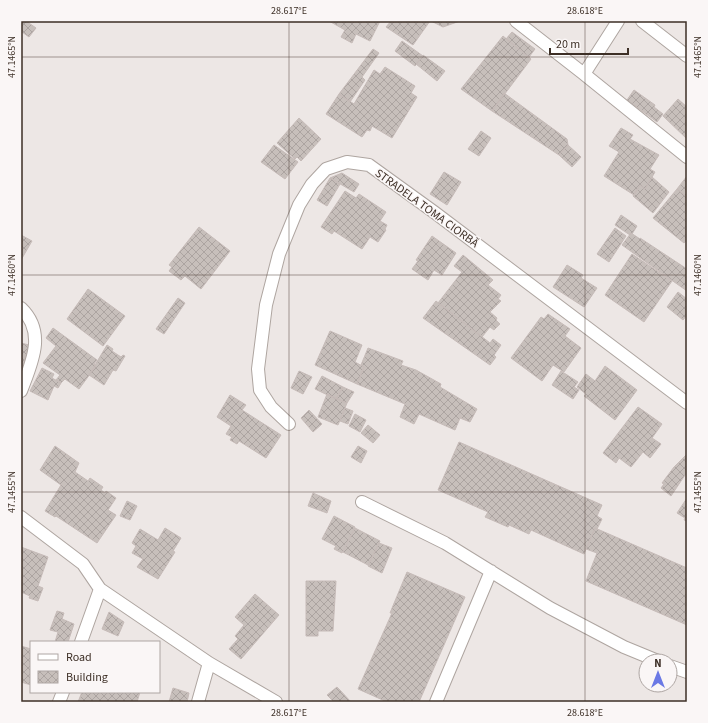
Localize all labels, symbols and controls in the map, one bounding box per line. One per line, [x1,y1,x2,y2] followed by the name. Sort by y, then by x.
[271,4,307,18] text: 28.617°E
[567,4,603,18] text: 28.618°E
[550,30,628,56] scale bar
[5,36,19,78] text: 47.1465°N
[556,36,580,53] text: 20 m
[691,36,705,78] text: 47.1465°N
[371,165,482,252] street label: STRADELA TOMA CIORBĂ
[5,254,19,296] text: 47.1460°N
[691,254,705,296] text: 47.1460°N
[5,471,19,513] text: 47.1455°N
[691,471,705,513] text: 47.1455°N
[30,641,160,693] legend
[66,649,92,666] text: Road
[638,653,678,693] north arrow
[654,656,662,671] text: N
[66,669,108,686] text: Building
[271,706,307,720] text: 28.617°E
[567,706,603,720] text: 28.618°E

